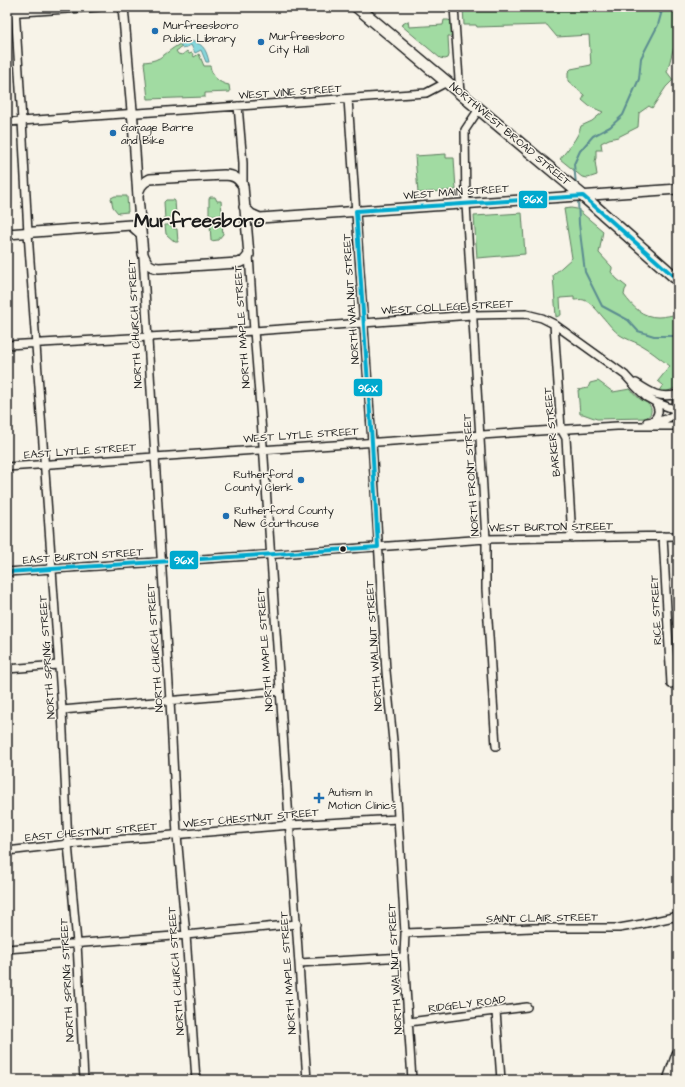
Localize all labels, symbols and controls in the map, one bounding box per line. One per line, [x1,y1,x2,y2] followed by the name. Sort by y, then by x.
[163,18,239,47] place label: Murfreesboro Public Library
[150,26,160,36] marker: Murfreesboro Public Library
[269,29,345,58] place label: Murfreesboro City Hall
[256,37,266,47] marker: Murfreesboro City Hall
[446,79,574,189] street label: NORTHWEST BROAD STREET
[238,81,342,103] street label: WEST VINE STREET
[121,120,193,148] place label: Garage Barre and Bike
[108,128,118,138] marker: Garage Barre and Bike
[403,181,510,203] street label: WEST MAIN STREET
[518,190,548,209] line badge: 96X
[523,192,543,207] text: 96X
[134,208,264,235] district label: Murfreesboro
[339,233,363,365] street label: NORTH WALNUT STREET
[124,259,146,389] street label: NORTH CHURCH STREET
[230,265,254,389] street label: NORTH MAPLE STREET
[381,296,514,318] street label: WEST COLLEGE STREET
[353,378,383,397] line badge: 96X
[358,381,378,396] text: 96X
[540,386,564,477] street label: BARKER STREET
[459,413,483,537] street label: NORTH FRONT STREET
[243,423,359,447] street label: WEST LYTLE STREET
[23,440,137,462] street label: EAST LYTLE STREET
[225,467,293,496] place label: Rutherford County Clerk
[296,475,306,485] marker: Rutherford County Clerk
[234,503,334,531] place label: Rutherford County New Courthouse
[221,511,231,521] marker: Rutherford County New Courthouse
[489,518,613,536] street label: WEST BURTON STREET
[22,544,144,568] street label: EAST BURTON STREET
[338,544,348,554] unlabelled marker
[169,550,199,570] line badge: 96X
[174,553,194,568] text: 96X
[647,575,665,645] street label: RICE STREET
[362,580,386,712] street label: NORTH WALNUT STREET
[143,583,167,713] street label: NORTH CHURCH STREET
[253,588,277,712] street label: NORTH MAPLE STREET
[35,594,59,719] street label: NORTH SPRING STREET
[328,785,397,813] place label: Autism In Motion Clinics
[313,792,325,804] marker: Autism In Motion Clinics
[183,805,320,831] street label: WEST CHESTNUT STREET
[24,819,158,845] street label: EAST CHESTNUT STREET
[384,903,406,1035] street label: NORTH WALNUT STREET
[164,906,188,1036] street label: NORTH CHURCH STREET
[486,910,598,926] street label: SAINT CLAIR STREET
[276,911,300,1035] street label: NORTH MAPLE STREET
[56,917,78,1042] street label: NORTH SPRING STREET
[427,992,507,1016] street label: RIDGELY ROAD

